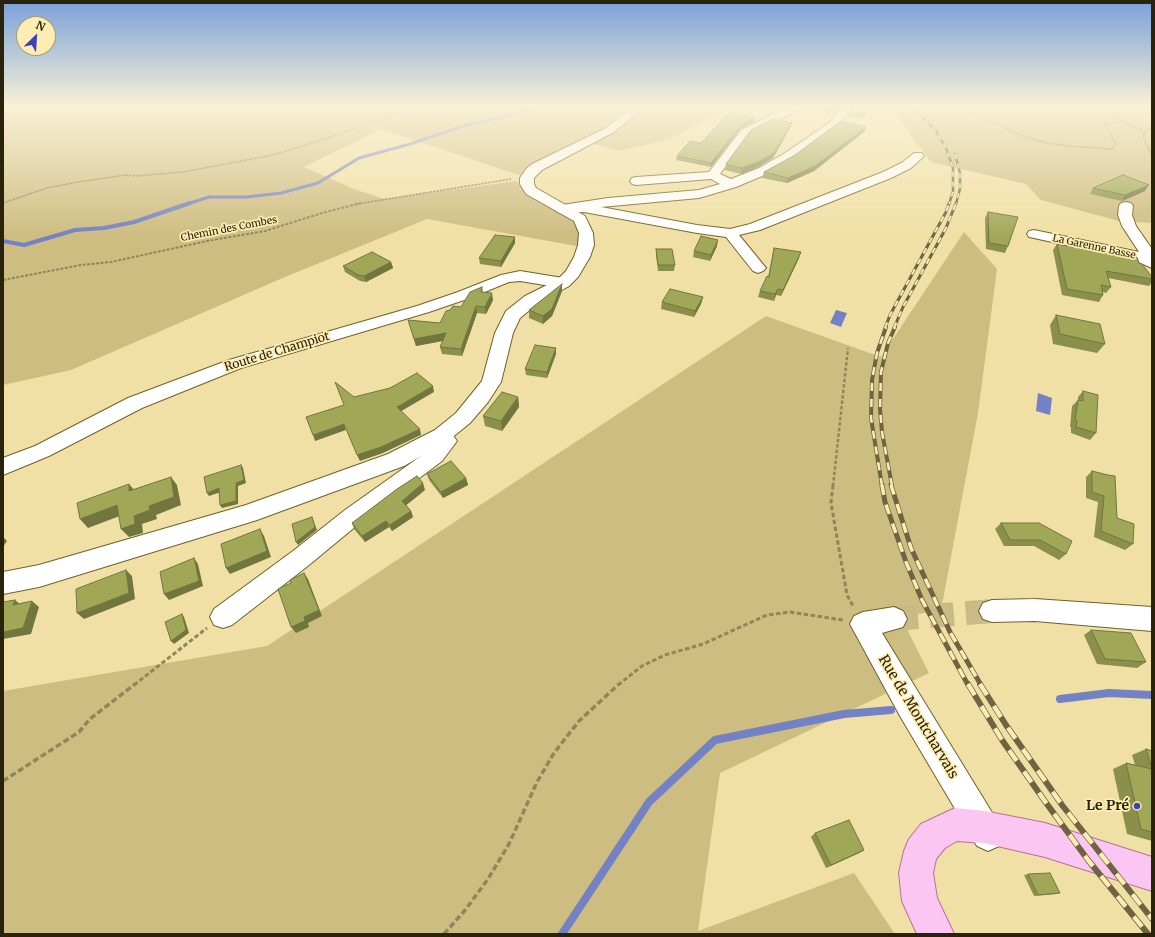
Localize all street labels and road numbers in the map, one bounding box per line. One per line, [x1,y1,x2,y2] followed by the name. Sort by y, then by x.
[180,214,278,244] street label: Chemin des Combes
[1051,232,1137,262] street label: La Garenne Basse
[223,329,331,375] street label: Route de Champiot
[874,652,962,782] street label: Rue de Montcharvais

